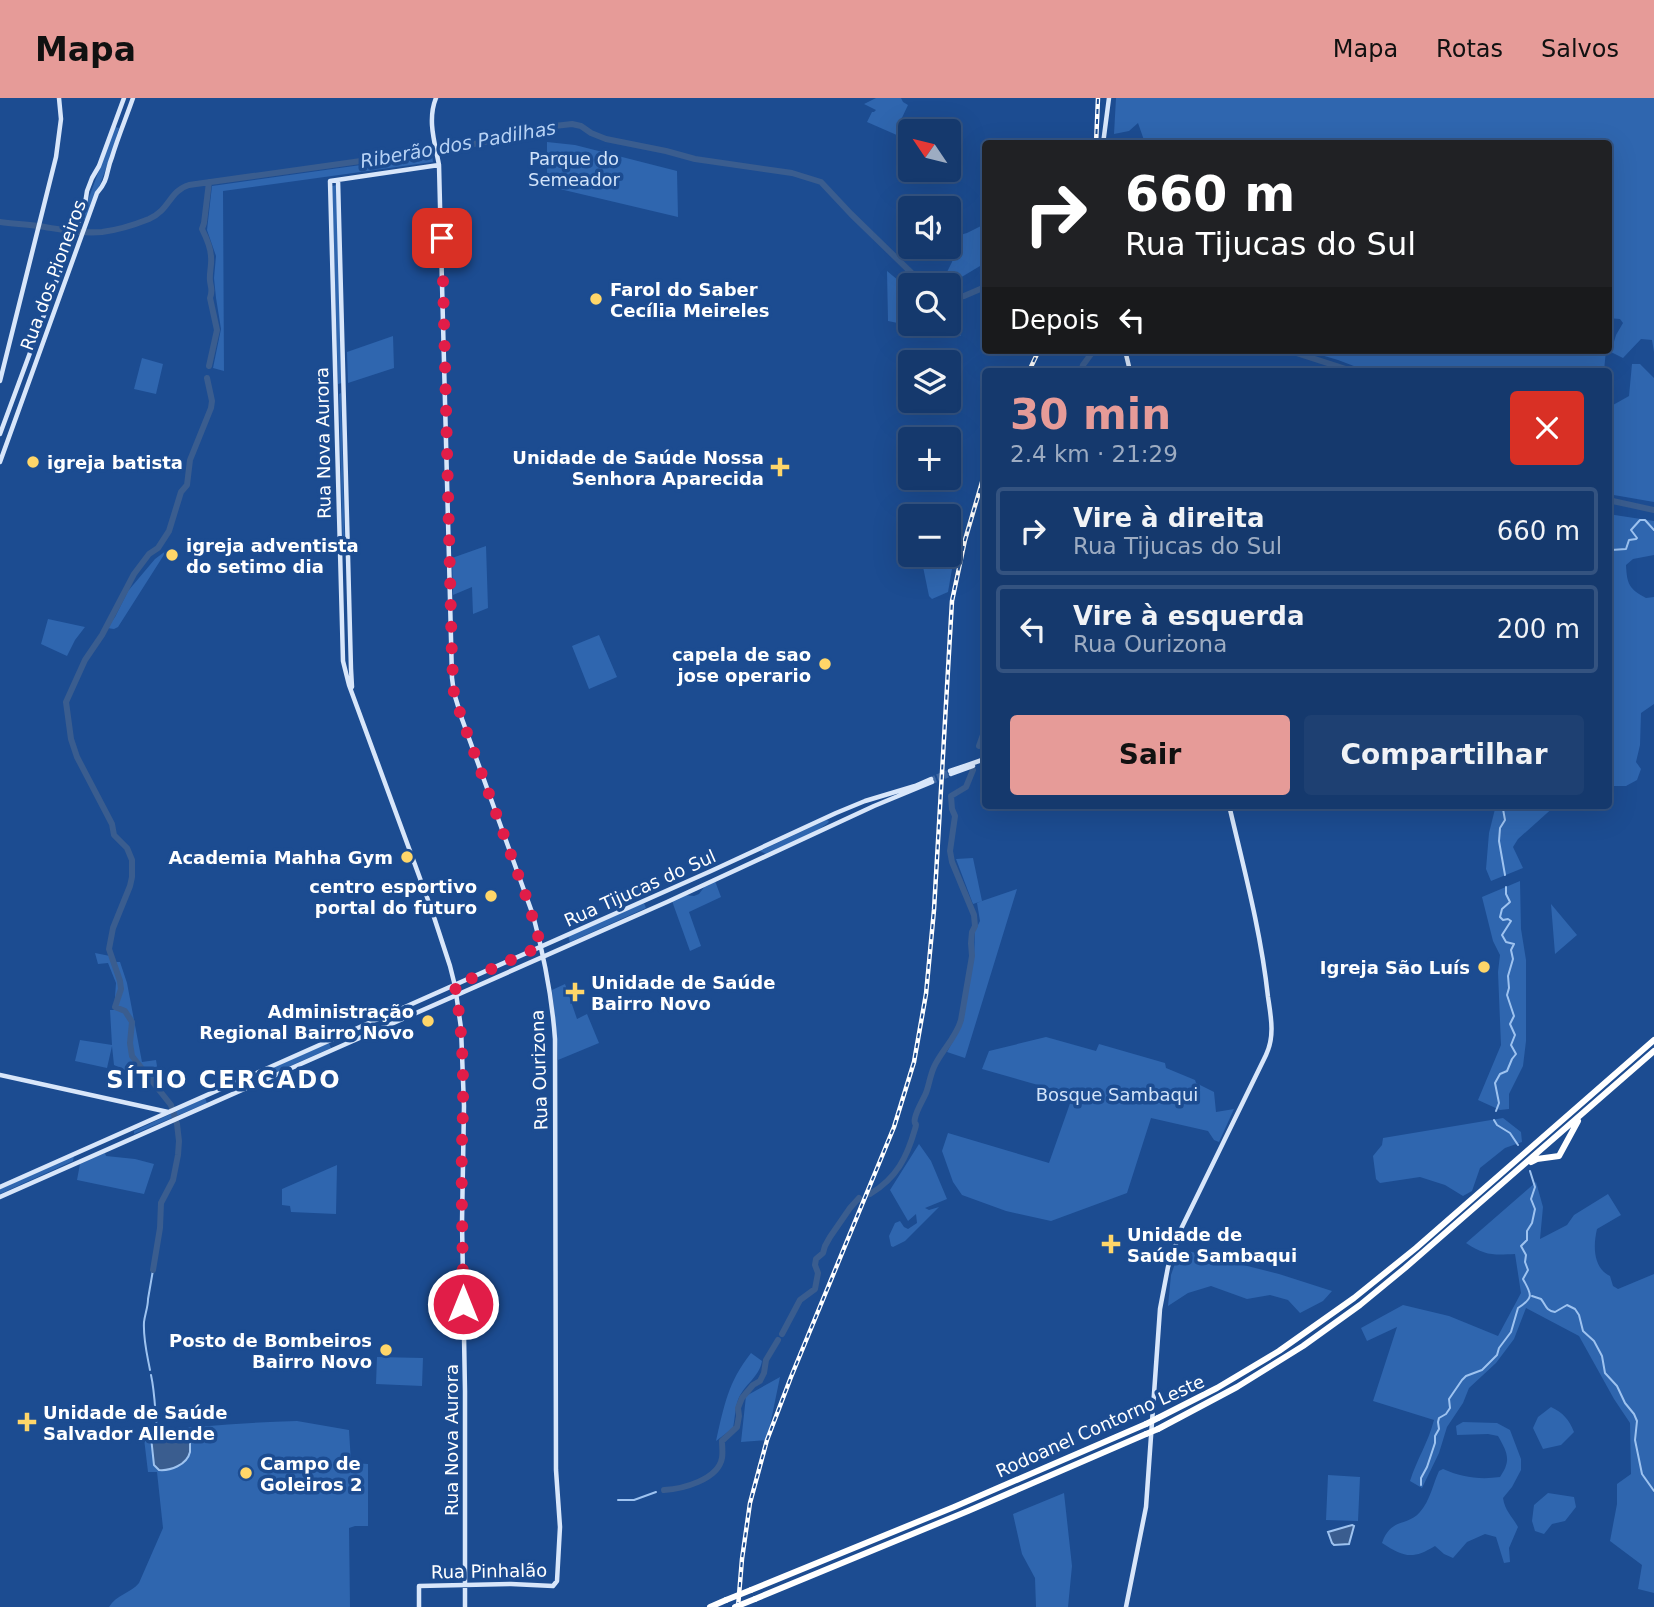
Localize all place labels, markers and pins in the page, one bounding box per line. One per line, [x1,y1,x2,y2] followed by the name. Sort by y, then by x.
[412,208,472,268] pin
[610,279,769,321] place label: Farol do Saber Cecília Meireles
[588,291,604,307] marker: Farol do Saber Cecília Meireles
[512,447,764,489] place label: Unidade de Saúde Nossa Senhora Aparecida
[47,452,183,473] place label: igreja batista
[25,454,41,470] marker: igreja batista
[770,457,790,477] marker: Unidade de Saúde Nossa Senhora Aparecida
[186,535,359,577] place label: igreja adventista do setimo dia
[164,547,180,563] marker: igreja adventista do setimo dia
[672,644,811,686] place label: capela de sao jose operario
[817,656,833,672] marker: capela de sao jose operario
[168,847,393,868] place label: Academia Mahha Gym
[399,849,415,865] marker: Academia Mahha Gym
[309,876,477,918] place label: centro esportivo portal do futuro
[483,888,499,904] marker: centro esportivo portal do futuro
[1320,957,1470,978] place label: Igreja São Luís
[1476,959,1492,975] marker: Igreja São Luís
[591,972,775,1014] place label: Unidade de Saúde Bairro Novo
[565,982,585,1002] marker: Unidade de Saúde Bairro Novo
[199,1001,414,1043] place label: Administração Regional Bairro Novo
[420,1013,436,1029] marker: Administração Regional Bairro Novo
[1127,1224,1297,1266] place label: Unidade de Saúde Sambaqui
[1101,1234,1121,1254] marker: Unidade de Saúde Sambaqui
[169,1330,372,1372] place label: Posto de Bombeiros Bairro Novo
[378,1342,394,1358] marker: Posto de Bombeiros Bairro Novo
[43,1402,227,1444] place label: Unidade de Saúde Salvador Allende
[17,1412,37,1432] marker: Unidade de Saúde Salvador Allende
[260,1453,362,1495] place label: Campo de Goleiros 2
[238,1465,254,1481] marker: Campo de Goleiros 2

